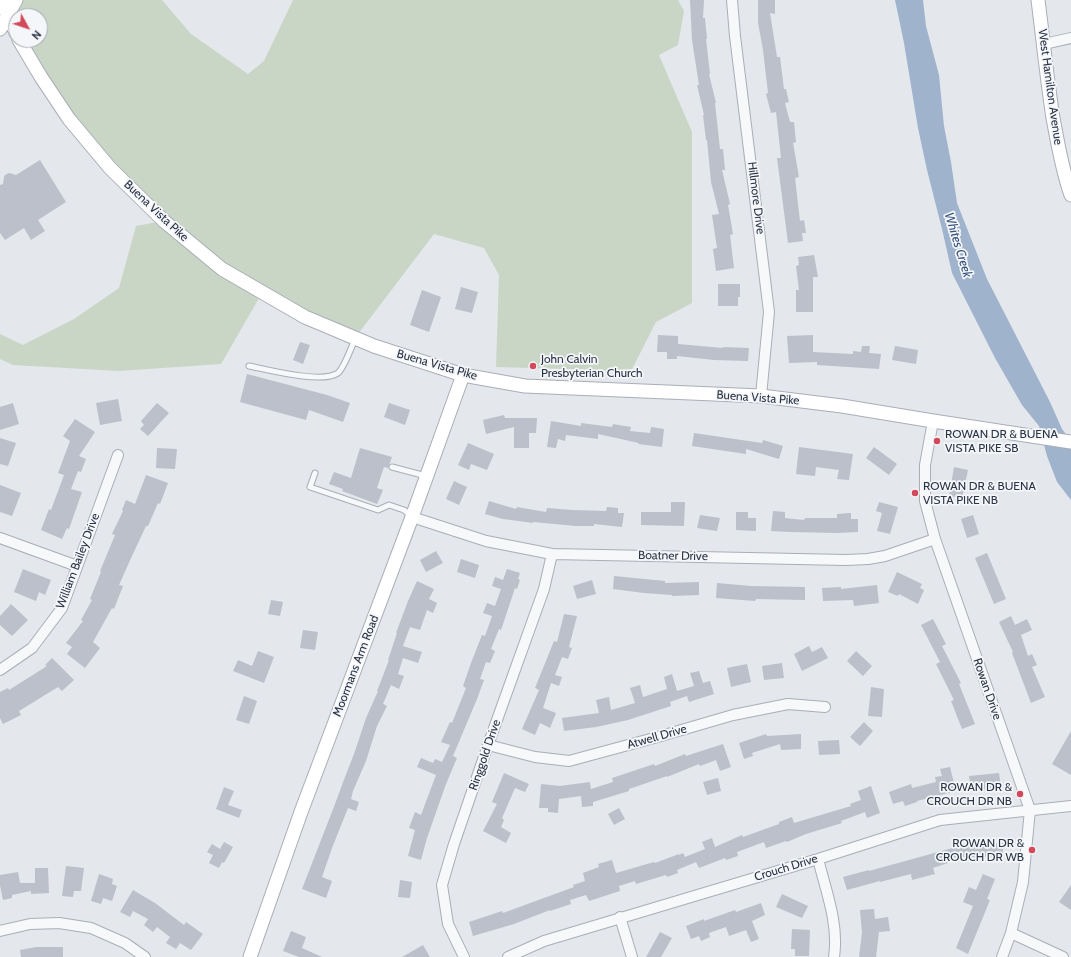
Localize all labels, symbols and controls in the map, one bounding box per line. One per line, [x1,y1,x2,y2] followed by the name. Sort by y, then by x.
[8,8,48,48] north arrow
[29,28,44,43] text: N
[1035,28,1065,146] street label: West Hamilton Avenue
[744,161,768,235] street label: Hillmore Drive
[121,177,191,245] street label: Buena Vista Pike
[941,211,975,279] water label: Whites Creek
[395,347,479,383] street label: Buena Vista Pike
[541,352,643,380] place label: John Calvin Presbyterian Church
[528,361,538,371] marker: John Calvin Presbyterian Church
[716,388,800,408] street label: Buena Vista Pike
[945,427,1058,455] place label: ROWAN DR & BUENA VISTA PIKE SB
[932,436,942,446] marker: ROWAN DR & BUENA VISTA PIKE SB
[923,479,1036,507] place label: ROWAN DR & BUENA VISTA PIKE NB
[910,488,920,498] marker: ROWAN DR & BUENA VISTA PIKE NB
[53,511,103,611] street label: William Bailey Drive
[638,548,708,564] street label: Boatner Drive
[330,613,382,719] street label: Moormans Arm Road
[970,656,1004,722] street label: Rowan Drive
[466,718,504,792] street label: Ringgold Drive
[626,722,688,752] street label: Atwell Drive
[927,780,1012,808] place label: ROWAN DR & CROUCH DR NB
[1015,789,1025,799] marker: ROWAN DR & CROUCH DR NB
[936,836,1024,864] place label: ROWAN DR & CROUCH DR WB
[1027,845,1037,855] marker: ROWAN DR & CROUCH DR WB
[753,852,819,884] street label: Crouch Drive

